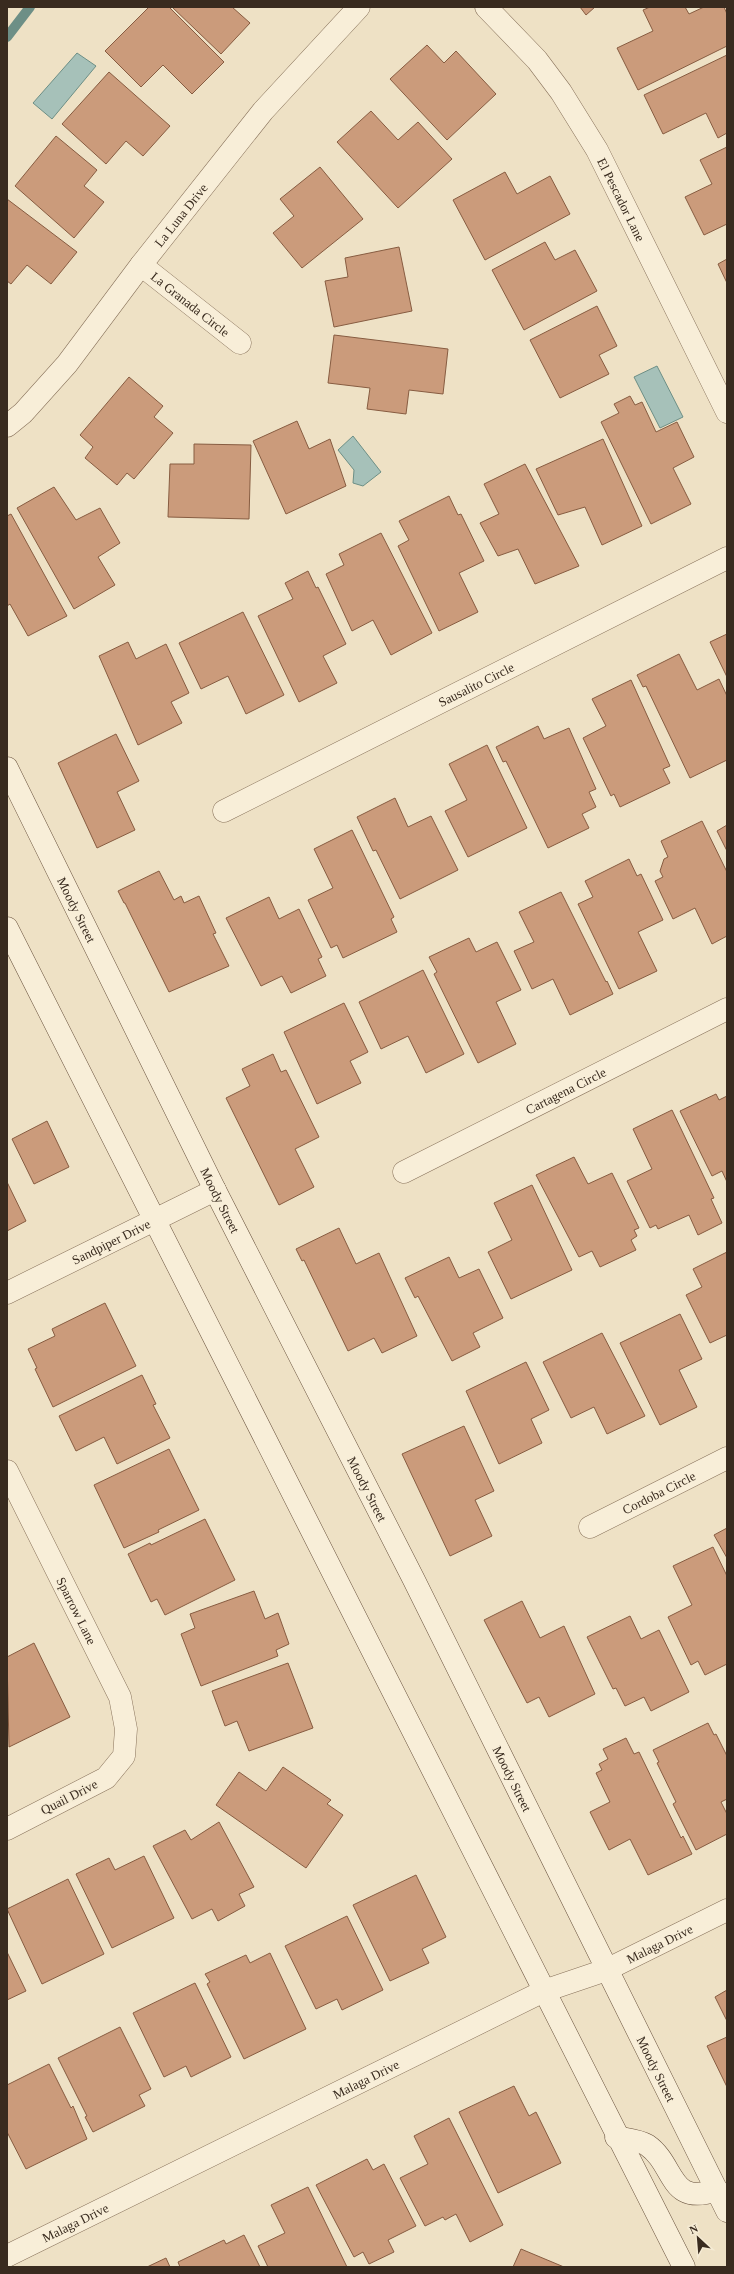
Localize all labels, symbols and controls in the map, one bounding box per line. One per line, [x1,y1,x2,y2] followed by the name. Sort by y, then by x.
[595,155,649,244] street label: El Pescador Lane
[151,180,210,250] street label: La Luna Drive
[148,268,233,340] street label: La Granada Circle
[436,659,516,710] street label: Sausalito Circle
[54,874,99,945] street label: Moody Street
[523,1064,608,1117] street label: Cartagena Circle
[198,1165,243,1236] street label: Moody Street
[69,1216,153,1267] street label: Sandpiper Drive
[345,1454,391,1524] street label: Moody Street
[620,1468,698,1517] street label: Cordoba Circle
[54,1574,100,1647] street label: Sparrow Lane
[490,1743,535,1814] street label: Moody Street
[38,1776,100,1818] street label: Quail Drive
[624,1921,695,1966] street label: Malaga Drive
[634,2034,679,2104] street label: Moody Street
[330,2056,401,2102] street label: Malaga Drive
[40,2200,111,2245] street label: Malaga Drive
[678,2218,718,2258] north arrow
[687,2222,700,2236] text: N

